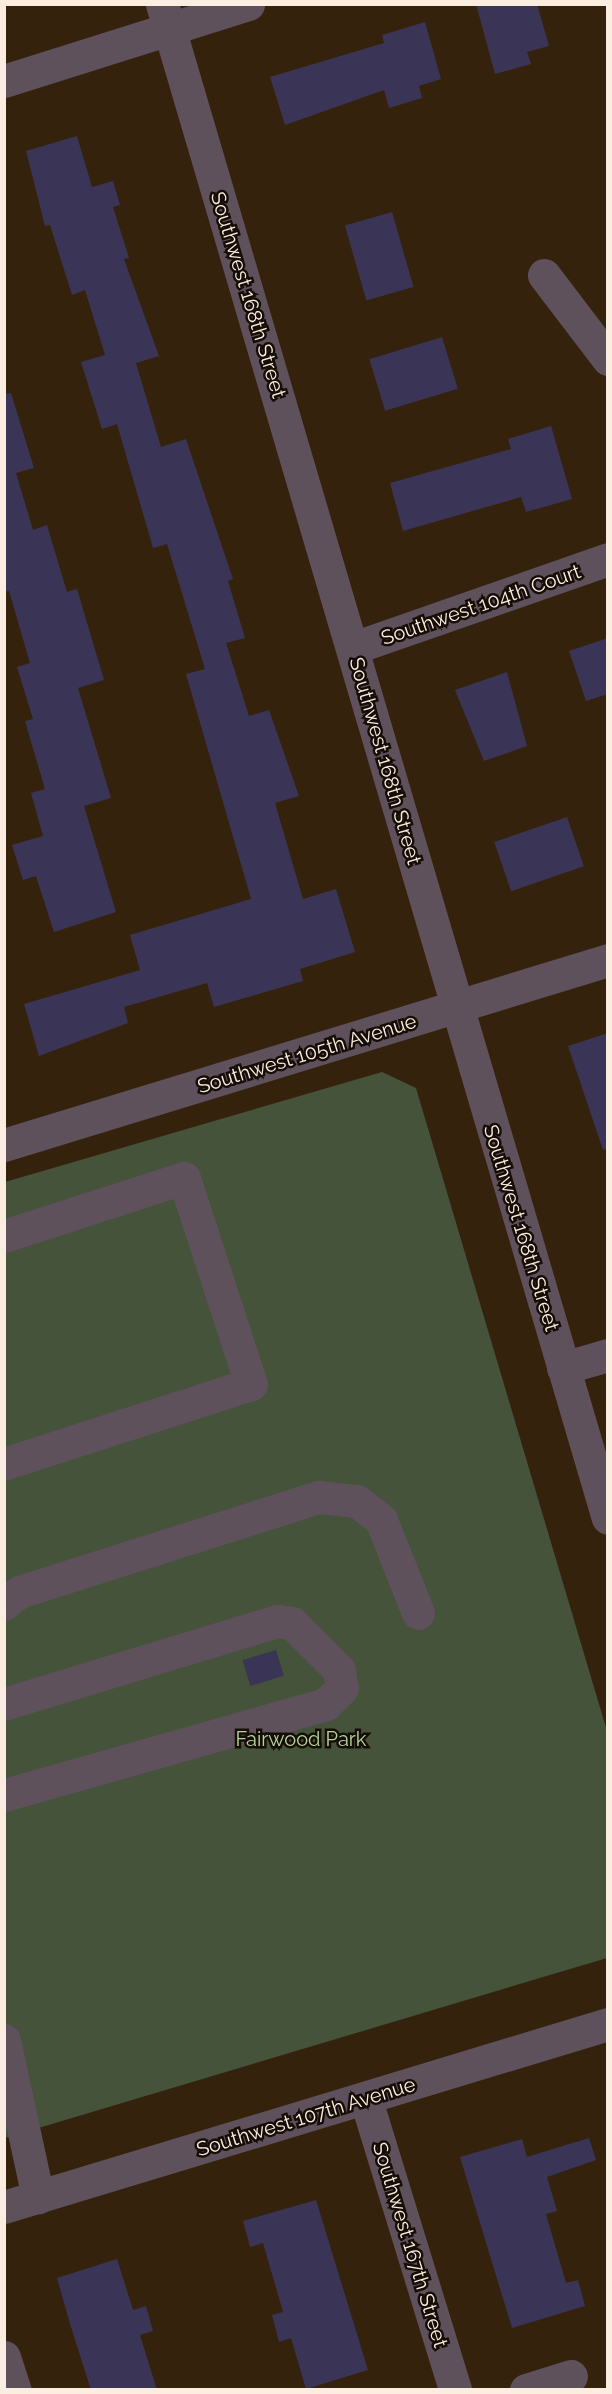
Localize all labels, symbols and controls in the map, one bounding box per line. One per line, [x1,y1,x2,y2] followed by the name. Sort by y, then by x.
[205,189,291,401] street label: Southwest 168th Street
[378,560,584,650] street label: Southwest 104th Court
[344,655,426,867] street label: Southwest 168th Street
[194,1009,420,1099] street label: Southwest 105th Avenue
[478,1122,564,1334] street label: Southwest 168th Street
[236,1727,366,1751] park label: Fairwood Park
[193,2072,419,2162] street label: Southwest 107th Avenue
[367,2139,453,2351] street label: Southwest 167th Street

